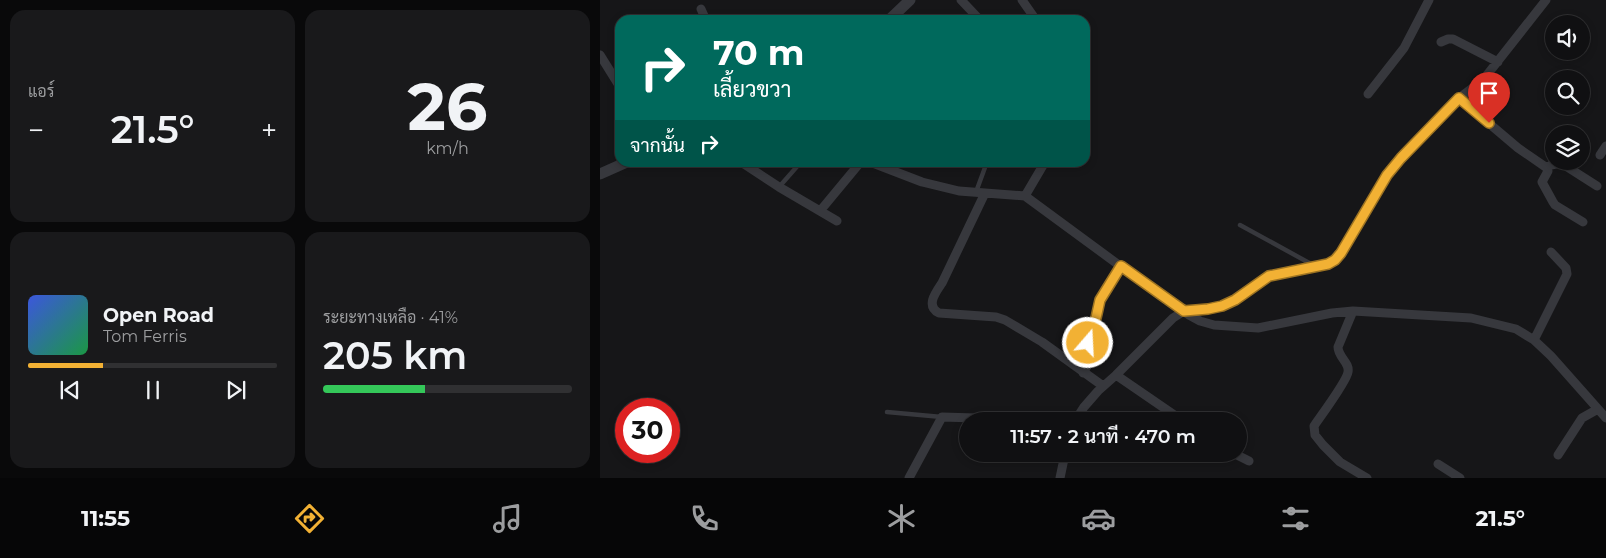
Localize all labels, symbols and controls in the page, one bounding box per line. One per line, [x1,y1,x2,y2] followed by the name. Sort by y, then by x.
[1545,15,1590,170] map controls
[1545,15,1590,60] button: sound
[713,31,804,74] text: 70 m
[630,35,695,100] icon: right
[408,67,487,146] text: 26
[1545,70,1590,115] button: search
[1468,72,1510,123] pin
[713,76,791,103] text: เลี้ยวขวา
[1475,79,1503,107] icon: arrive
[28,82,54,101] text: แอร์
[111,106,194,153] text: 21.5°
[28,113,44,147] text: −
[261,113,277,147] text: +
[1545,125,1590,170] button: layers
[695,130,723,158] icon: right
[630,134,685,157] text: จากนั้น
[426,139,469,158] text: km/h
[103,304,214,327] text: Open Road
[323,308,458,327] text: ระยะทางเหลือ · 41%
[1061,316,1113,368] position arrow
[103,327,187,346] text: Tom Ferris
[323,332,467,379] text: 205 km
[56,376,84,404] icon: previous
[139,376,167,404] icon: pause
[222,376,250,404] icon: next
[615,398,680,463] speed limit sign: 30
[1010,425,1196,448] text: 11:57 · 2 นาที · 470 m
[292,501,327,536] icon: directions
[490,501,525,536] icon: music
[687,501,722,536] icon: phone
[884,501,919,536] icon: climate
[1081,501,1116,536] icon: car
[1278,501,1313,536] icon: filters
[81,505,130,532] text: 11:55
[1475,505,1525,532] text: 21.5°

